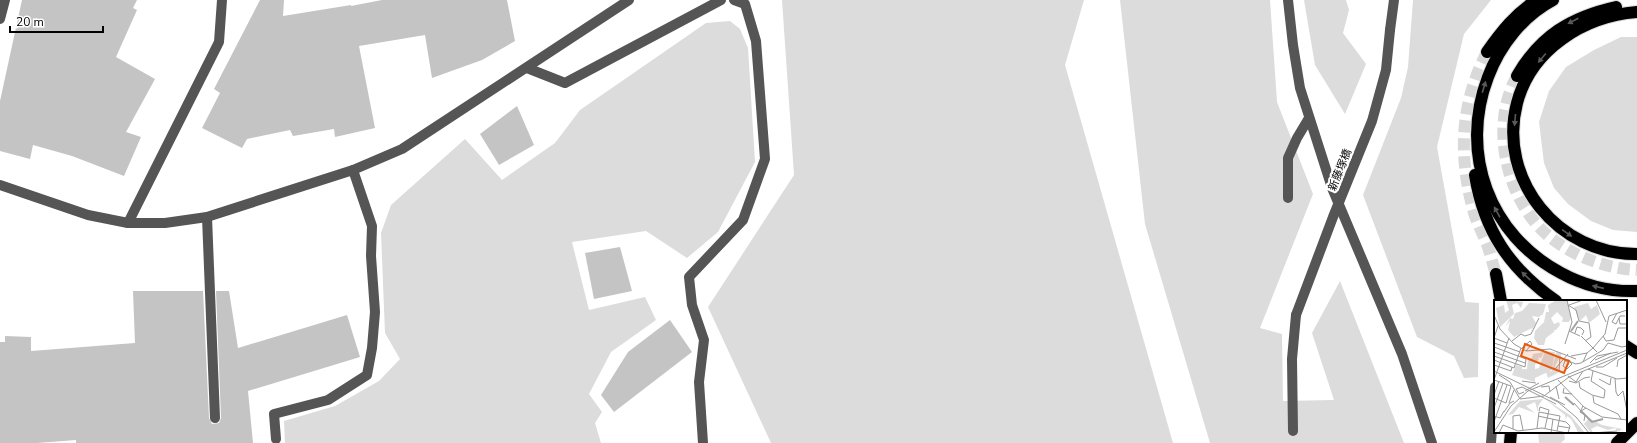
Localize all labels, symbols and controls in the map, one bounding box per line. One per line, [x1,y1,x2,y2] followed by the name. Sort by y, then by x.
[10,8,103,34] scale bar
[16,14,44,30] text: 20 m
[1567,18,1578,25] one-way arrow
[1537,53,1546,63] one-way arrow
[1482,80,1488,92] one-way arrow
[1512,114,1518,127] one-way arrow
[1325,147,1355,193] street label: 新藤塚橋
[1494,206,1500,218] one-way arrow
[1562,229,1572,237] one-way arrow
[1521,272,1531,281] one-way arrow
[1592,284,1605,290] one-way arrow
[1494,300,1627,433] inset map

